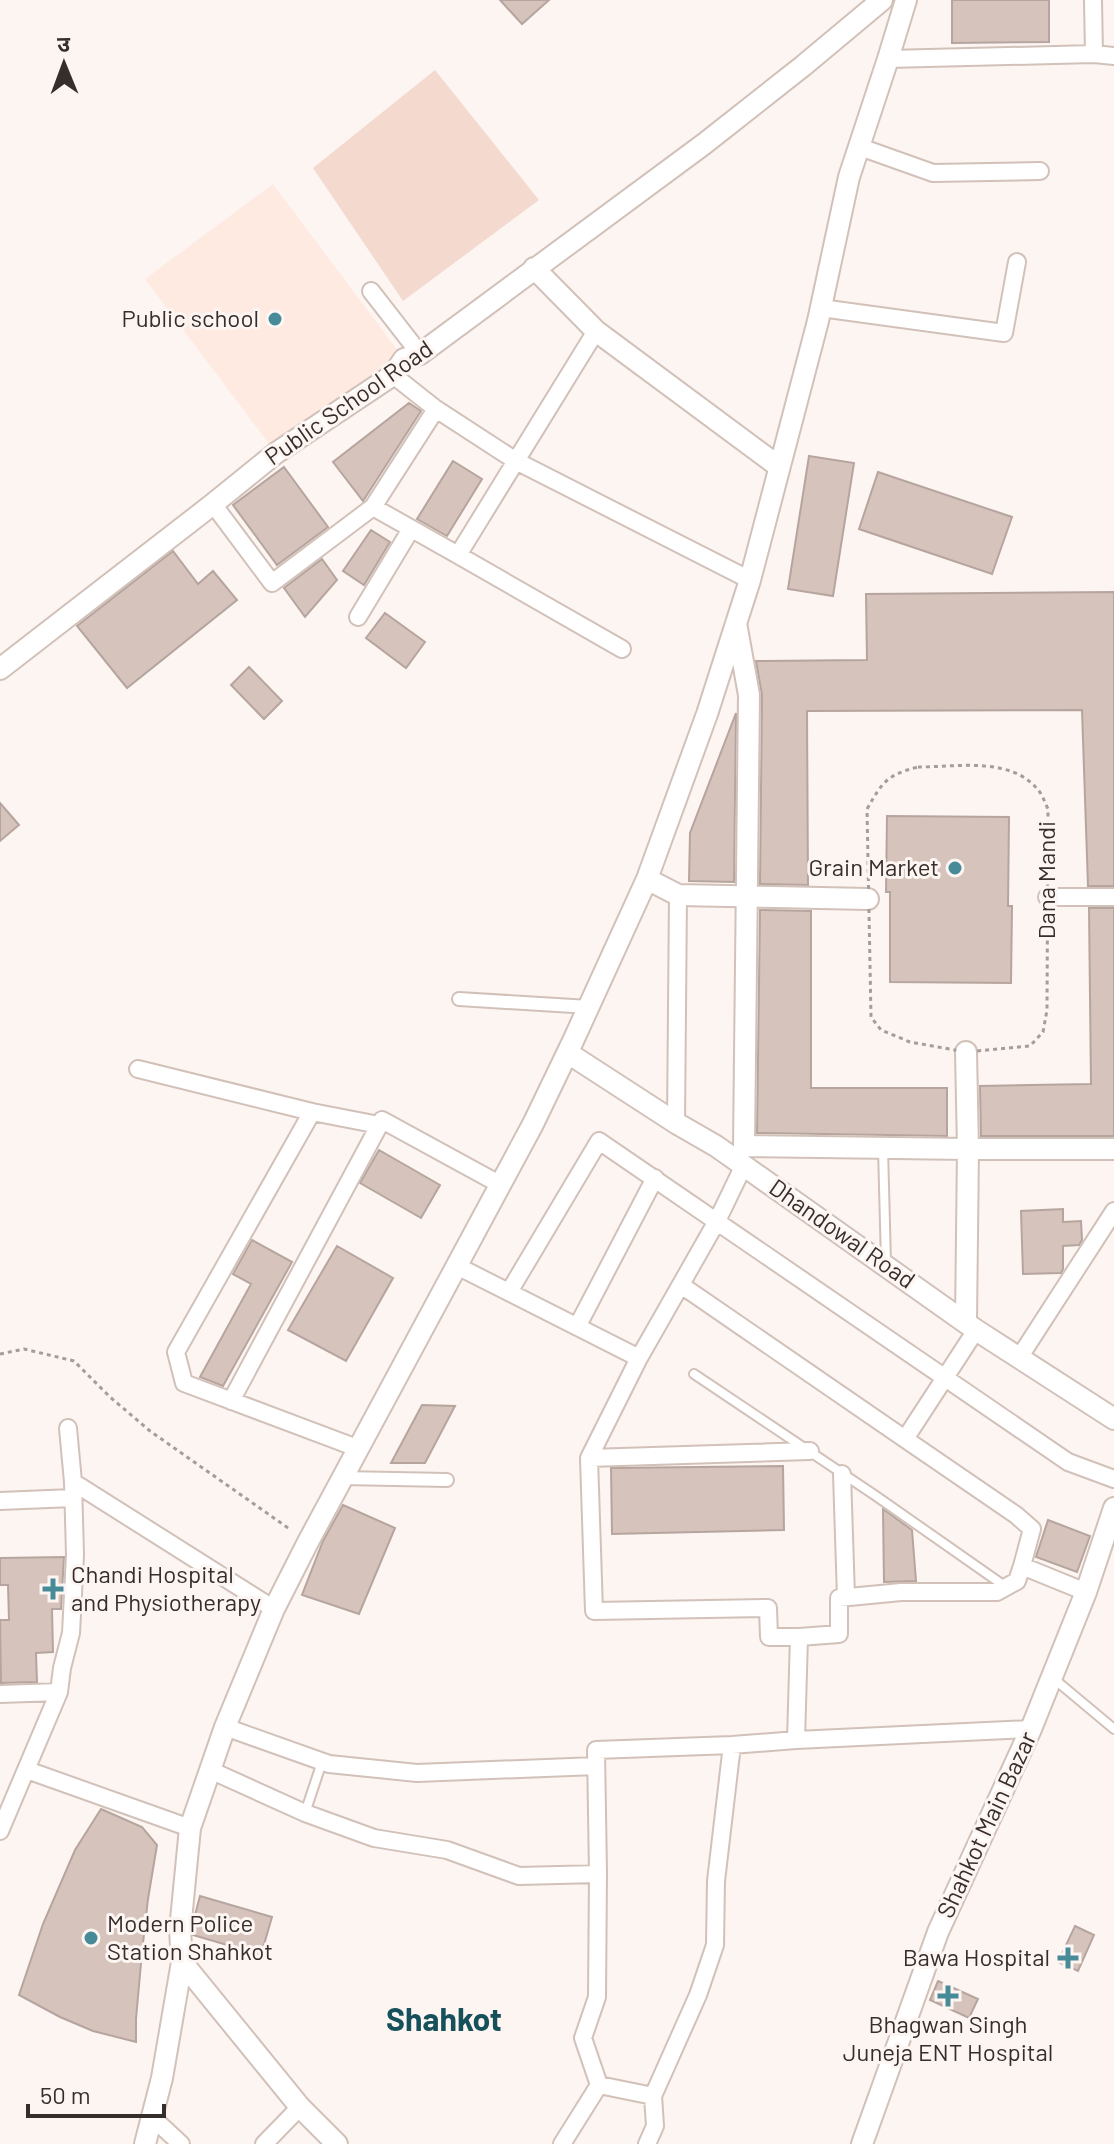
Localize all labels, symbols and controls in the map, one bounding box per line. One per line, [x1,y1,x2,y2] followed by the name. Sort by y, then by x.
[24,24,104,104] north arrow
[57,30,71,56] text: उ
[121,303,259,332] place label: Public school
[266,310,284,328] marker: Public school
[259,333,438,470] street label: Public School Road
[1031,821,1060,939] street label: Dana Mandi
[808,852,939,881] place label: Grain Market
[946,859,964,877] marker: Grain Market
[764,1172,921,1294] street label: Dhandowal Road
[71,1559,261,1616] place label: Chandi Hospital and Physiotherapy
[42,1578,64,1600] marker: Chandi Hospital and Physiotherapy
[930,1726,1042,1922] street label: Shahkot Main Bazar
[107,1908,273,1965] place label: Modern Police Station Shahkot
[82,1929,100,1947] marker: Modern Police Station Shahkot
[903,1942,1050,1971] place label: Bawa Hospital
[1057,1947,1079,1969] marker: Bawa Hospital
[937,1985,959,2007] marker: Bhagwan Singh Juneja ENT Hospital
[386,1999,502,2037] district label: Shahkot
[843,2009,1053,2066] place label: Bhagwan Singh Juneja ENT Hospital
[28,2068,164,2118] scale bar
[40,2080,91,2109] text: 50 m

